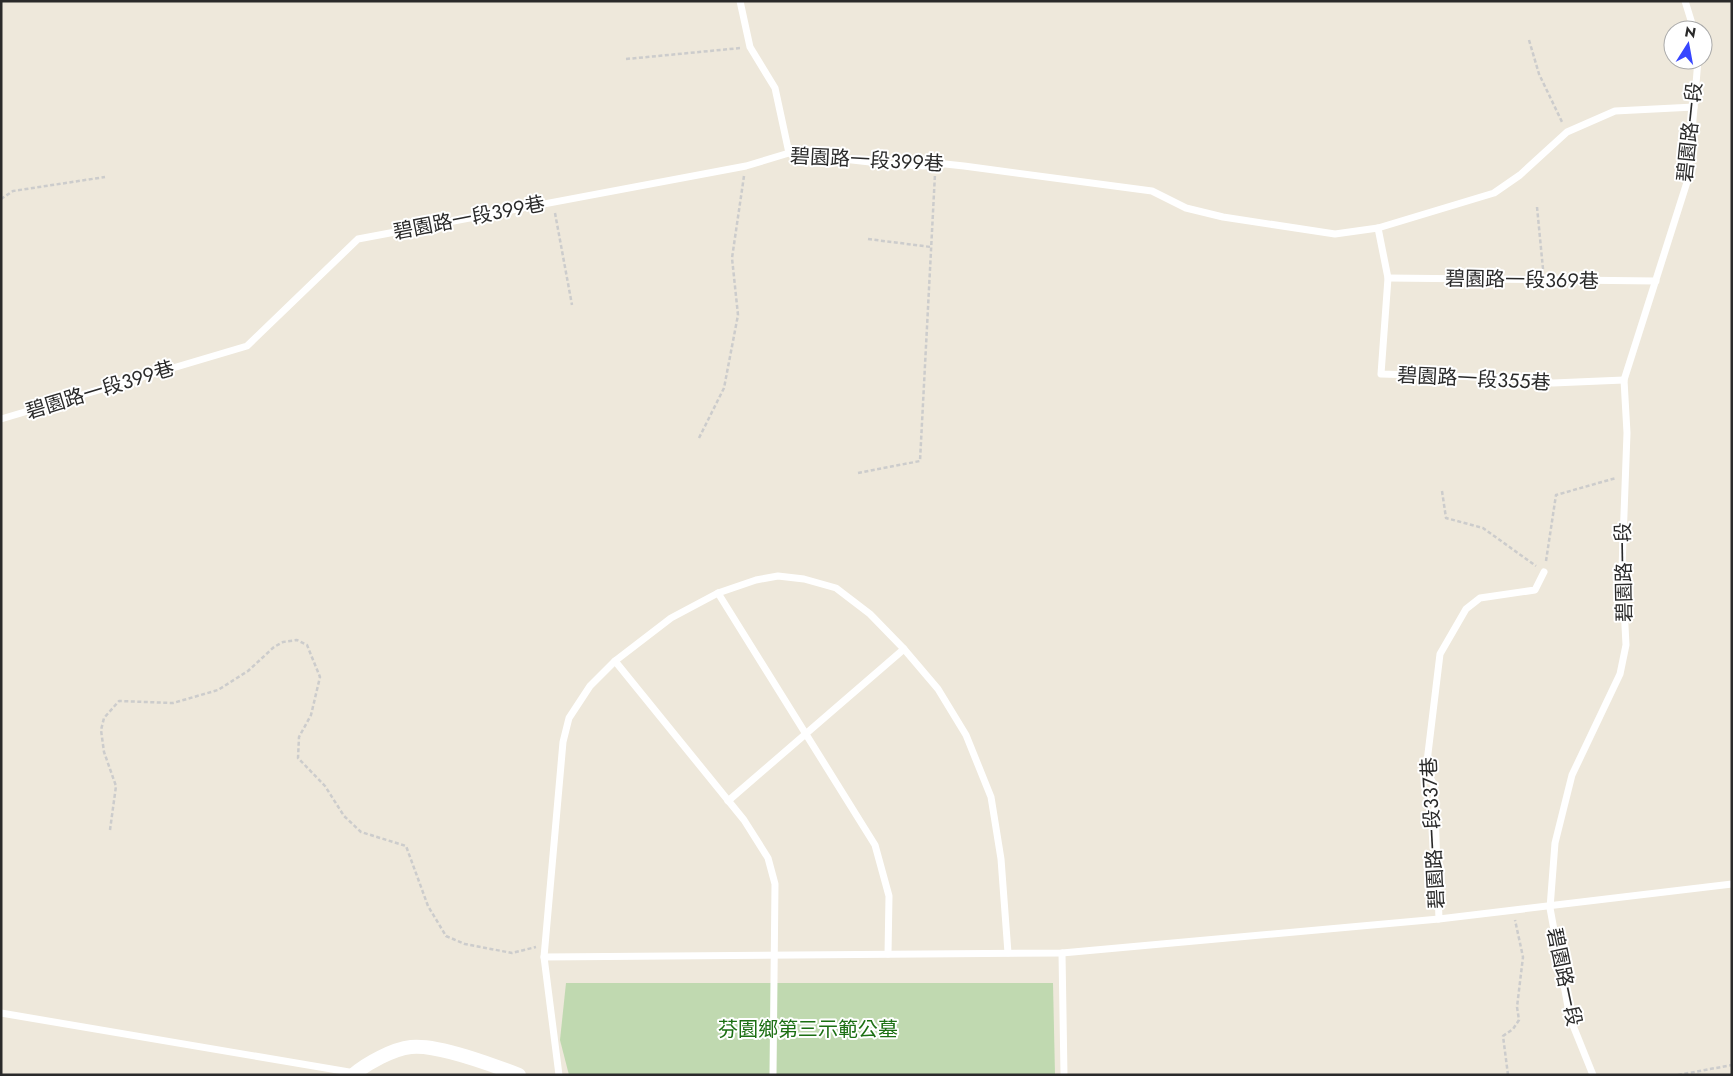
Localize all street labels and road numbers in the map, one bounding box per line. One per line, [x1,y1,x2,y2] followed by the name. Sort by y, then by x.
[1670,81,1710,183] street label: 碧園路一段
[789,141,945,179] street label: 碧園路一段399巷
[391,189,547,247] street label: 碧園路一段399巷
[1445,264,1599,296] street label: 碧園路一段369巷
[22,354,178,426] street label: 碧園路一段399巷
[1397,361,1551,397] street label: 碧園路一段355巷
[1609,522,1639,622] street label: 碧園路一段
[1415,756,1451,910] street label: 碧園路一段337巷
[1539,925,1589,1029] street label: 碧園路一段

